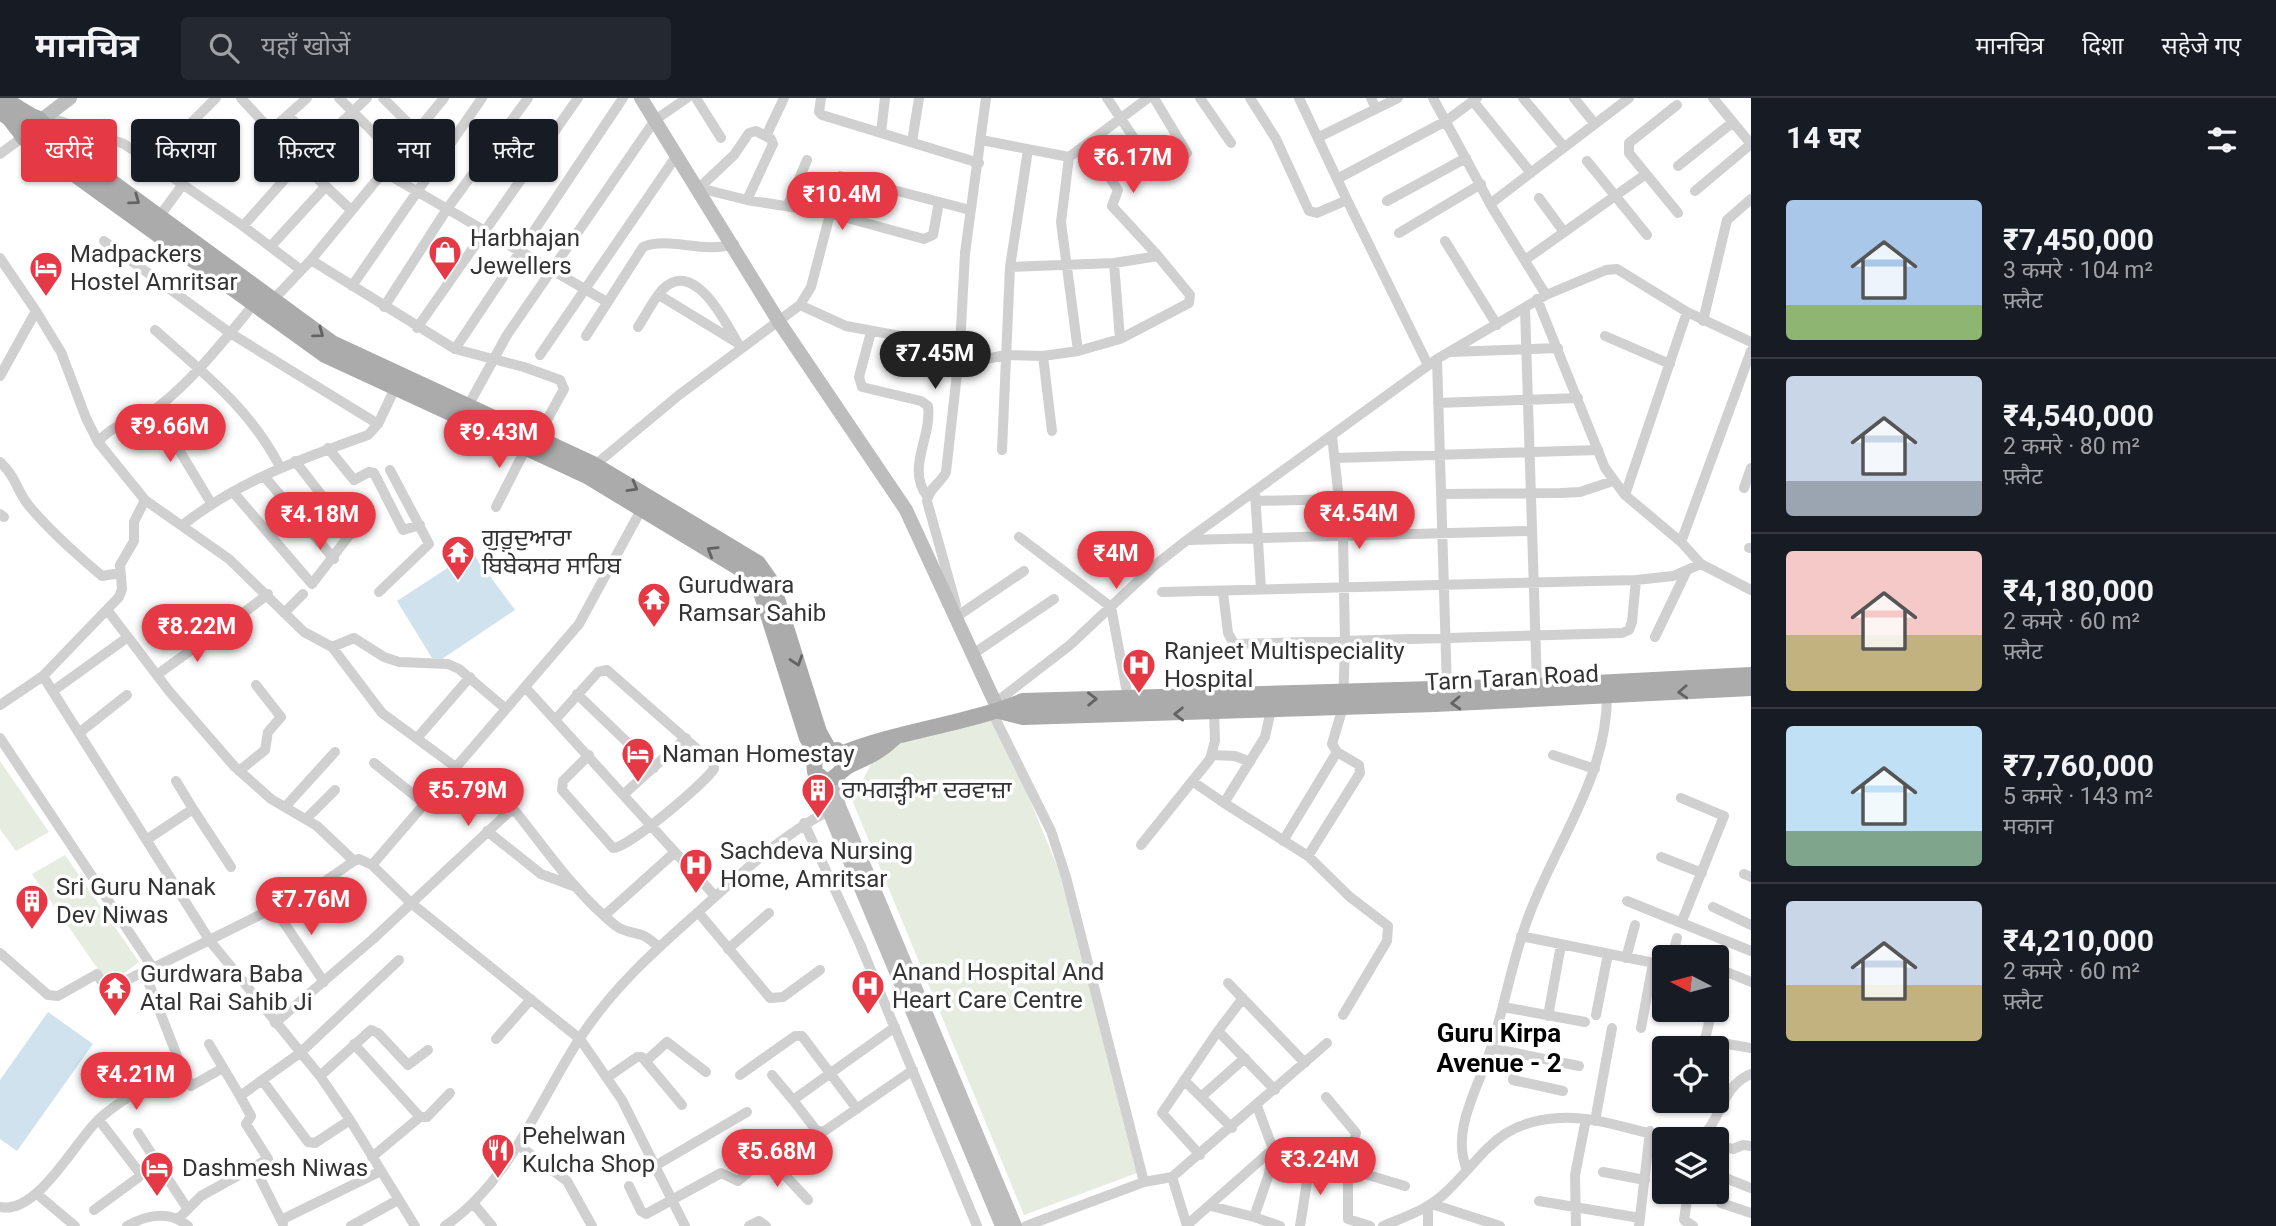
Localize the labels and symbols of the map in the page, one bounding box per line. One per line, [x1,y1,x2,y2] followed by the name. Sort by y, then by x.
[1076,136,1190,195] pin: ₹6.17M
[785,172,899,232] pin: ₹10.4M
[127,191,140,204] one-way arrow
[470,224,580,280] place label: Harbhajan Jewellers
[426,233,464,282] shop icon: Harbhajan Jewellers
[70,240,238,296] place label: Madpackers Hostel Amritsar
[27,249,65,298] hotel icon: Madpackers Hostel Amritsar
[311,325,324,338] one-way arrow
[878,331,992,391] pin: ₹7.45M
[113,404,227,464] pin: ₹9.66M
[442,410,556,470] pin: ₹9.43M
[625,479,638,492] one-way arrow
[1302,491,1416,551] pin: ₹4.54M
[263,492,377,552] pin: ₹4.18M
[481,524,621,580] place label: ਗੁਰੂਦੁਆਰਾ ਬਿਬੇਕਸਰ ਸਾਹਿਬ
[1082,532,1150,591] pin: ₹4M
[439,533,477,582] temple icon: ਗੁਰੂਦੁਆਰਾ ਬਿਬੇਕਸਰ ਸਾਹਿਬ
[707,547,720,560] one-way arrow
[678,571,826,627] place label: Gurudwara Ramsar Sahib
[635,580,673,629] temple icon: Gurudwara Ramsar Sahib
[140,604,254,664] pin: ₹8.22M
[1164,637,1405,693] place label: Ranjeet Multispeciality Hospital
[1120,646,1158,695] hospital icon: Ranjeet Multispeciality Hospital
[788,654,803,666] one-way arrow
[1424,659,1600,697] street label: Tarn Taran Road
[1677,684,1688,699] one-way arrow
[1087,691,1097,707] one-way arrow
[1450,696,1461,711] one-way arrow
[1174,706,1185,721] one-way arrow
[619,735,657,784] hotel icon: Naman Homestay
[662,740,855,768] place label: Naman Homestay
[411,768,525,828] pin: ₹5.79M
[799,771,837,820] building icon: ਰਾਮਗੜ੍ਹੀਆ ਦਰਵਾਜ਼ਾ
[841,776,1012,806] place label: ਰਾਮਗੜ੍ਹੀਆ ਦਰਵਾਜ਼ਾ
[720,837,913,893] place label: Sachdeva Nursing Home, Amritsar
[677,846,715,895] hospital icon: Sachdeva Nursing Home, Amritsar
[56,873,217,929] place label: Sri Guru Nanak Dev Niwas
[254,878,368,937] pin: ₹7.76M
[13,882,51,931] building icon: Sri Guru Nanak Dev Niwas
[1652,945,1729,1022] north arrow
[892,958,1104,1014] place label: Anand Hospital And Heart Care Centre
[140,960,313,1016] place label: Gurdwara Baba Atal Rai Sahib Ji
[849,967,887,1016] hospital icon: Anand Hospital And Heart Care Centre
[96,969,134,1018] temple icon: Gurdwara Baba Atal Rai Sahib Ji
[1436,1018,1562,1078] district label: Guru Kirpa Avenue - 2
[79,1052,193,1112] pin: ₹4.21M
[522,1122,655,1178] place label: Pehelwan Kulcha Shop
[720,1130,834,1189] pin: ₹5.68M
[479,1131,517,1180] restaurant icon: Pehelwan Kulcha Shop
[1263,1138,1377,1197] pin: ₹3.24M
[138,1149,176,1198] hotel icon: Dashmesh Niwas
[182,1154,368,1182] place label: Dashmesh Niwas

